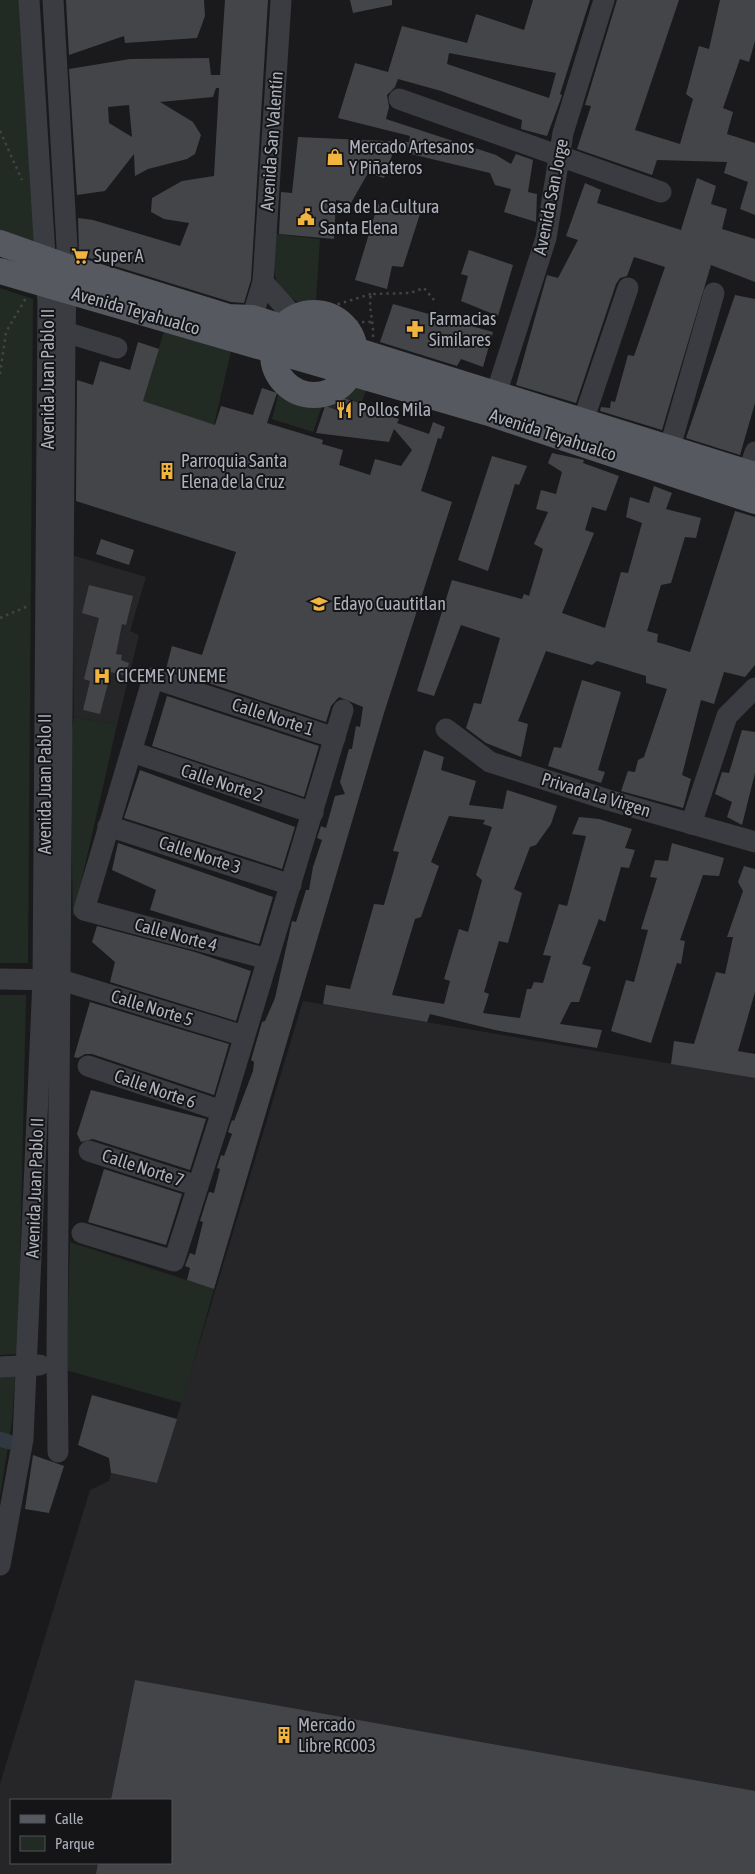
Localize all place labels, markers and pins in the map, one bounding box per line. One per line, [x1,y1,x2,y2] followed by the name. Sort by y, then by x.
[349,136,474,178] place label: Mercado Artesanos Y Piñateros
[325,147,345,167] shop icon: Mercado Artesanos Y Piñateros
[320,196,439,238] place label: Casa de La Cultura Santa Elena
[296,207,316,227] public building icon: Casa de La Cultura Santa Elena
[94,245,144,266] place label: Super A
[70,246,90,266] supermarket icon: Super A
[429,308,496,350] place label: Farmacias Similares
[405,319,425,339] pharmacy icon: Farmacias Similares
[358,399,431,420] place label: Pollos Mila
[334,400,354,420] restaurant icon: Pollos Mila
[181,450,287,492] place label: Parroquia Santa Elena de la Cruz
[157,461,177,481] building icon: Parroquia Santa Elena de la Cruz
[333,593,446,614] place label: Edayo Cuautitlan
[309,594,329,614] school or university icon: Edayo Cuautitlan
[116,665,226,686] place label: CICEME Y UNEME
[92,666,112,686] hospital icon: CICEME Y UNEME
[298,1714,376,1756] place label: Mercado Libre RC003
[274,1725,294,1745] building icon: Mercado Libre RC003

